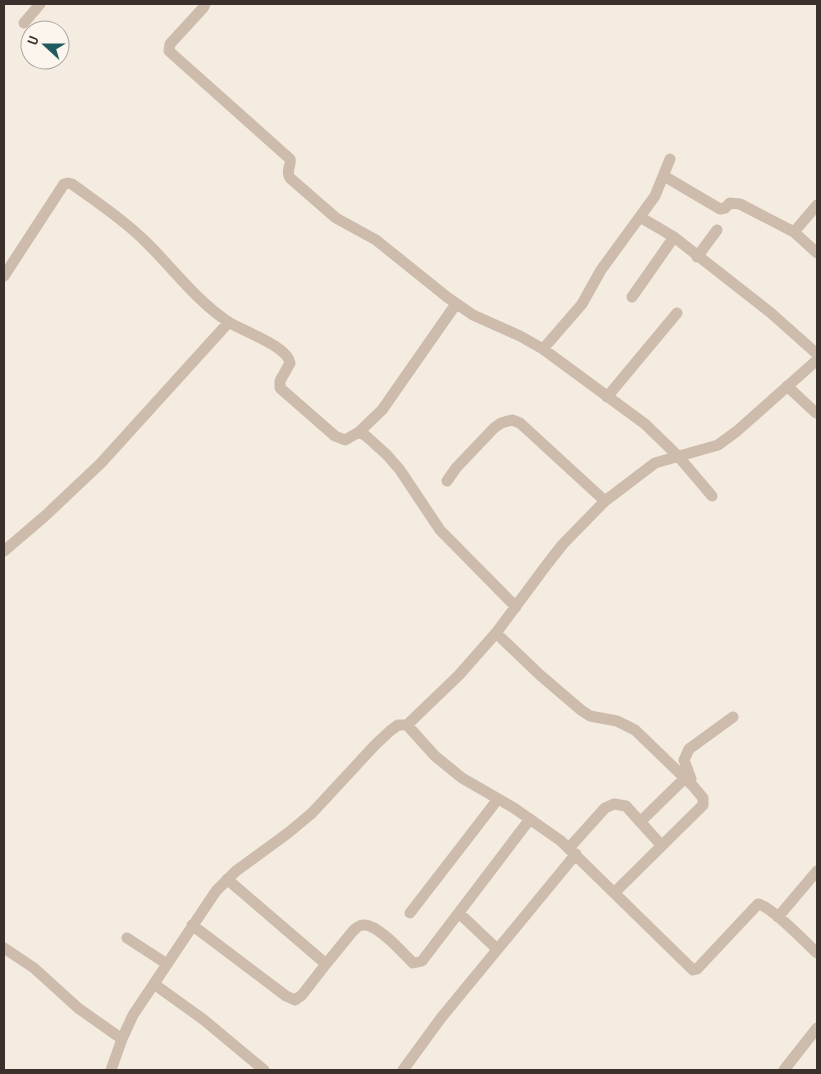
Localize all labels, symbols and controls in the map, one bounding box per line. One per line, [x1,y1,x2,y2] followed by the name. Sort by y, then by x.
[20,20,70,70] north arrow
[23,33,43,47] text: U

